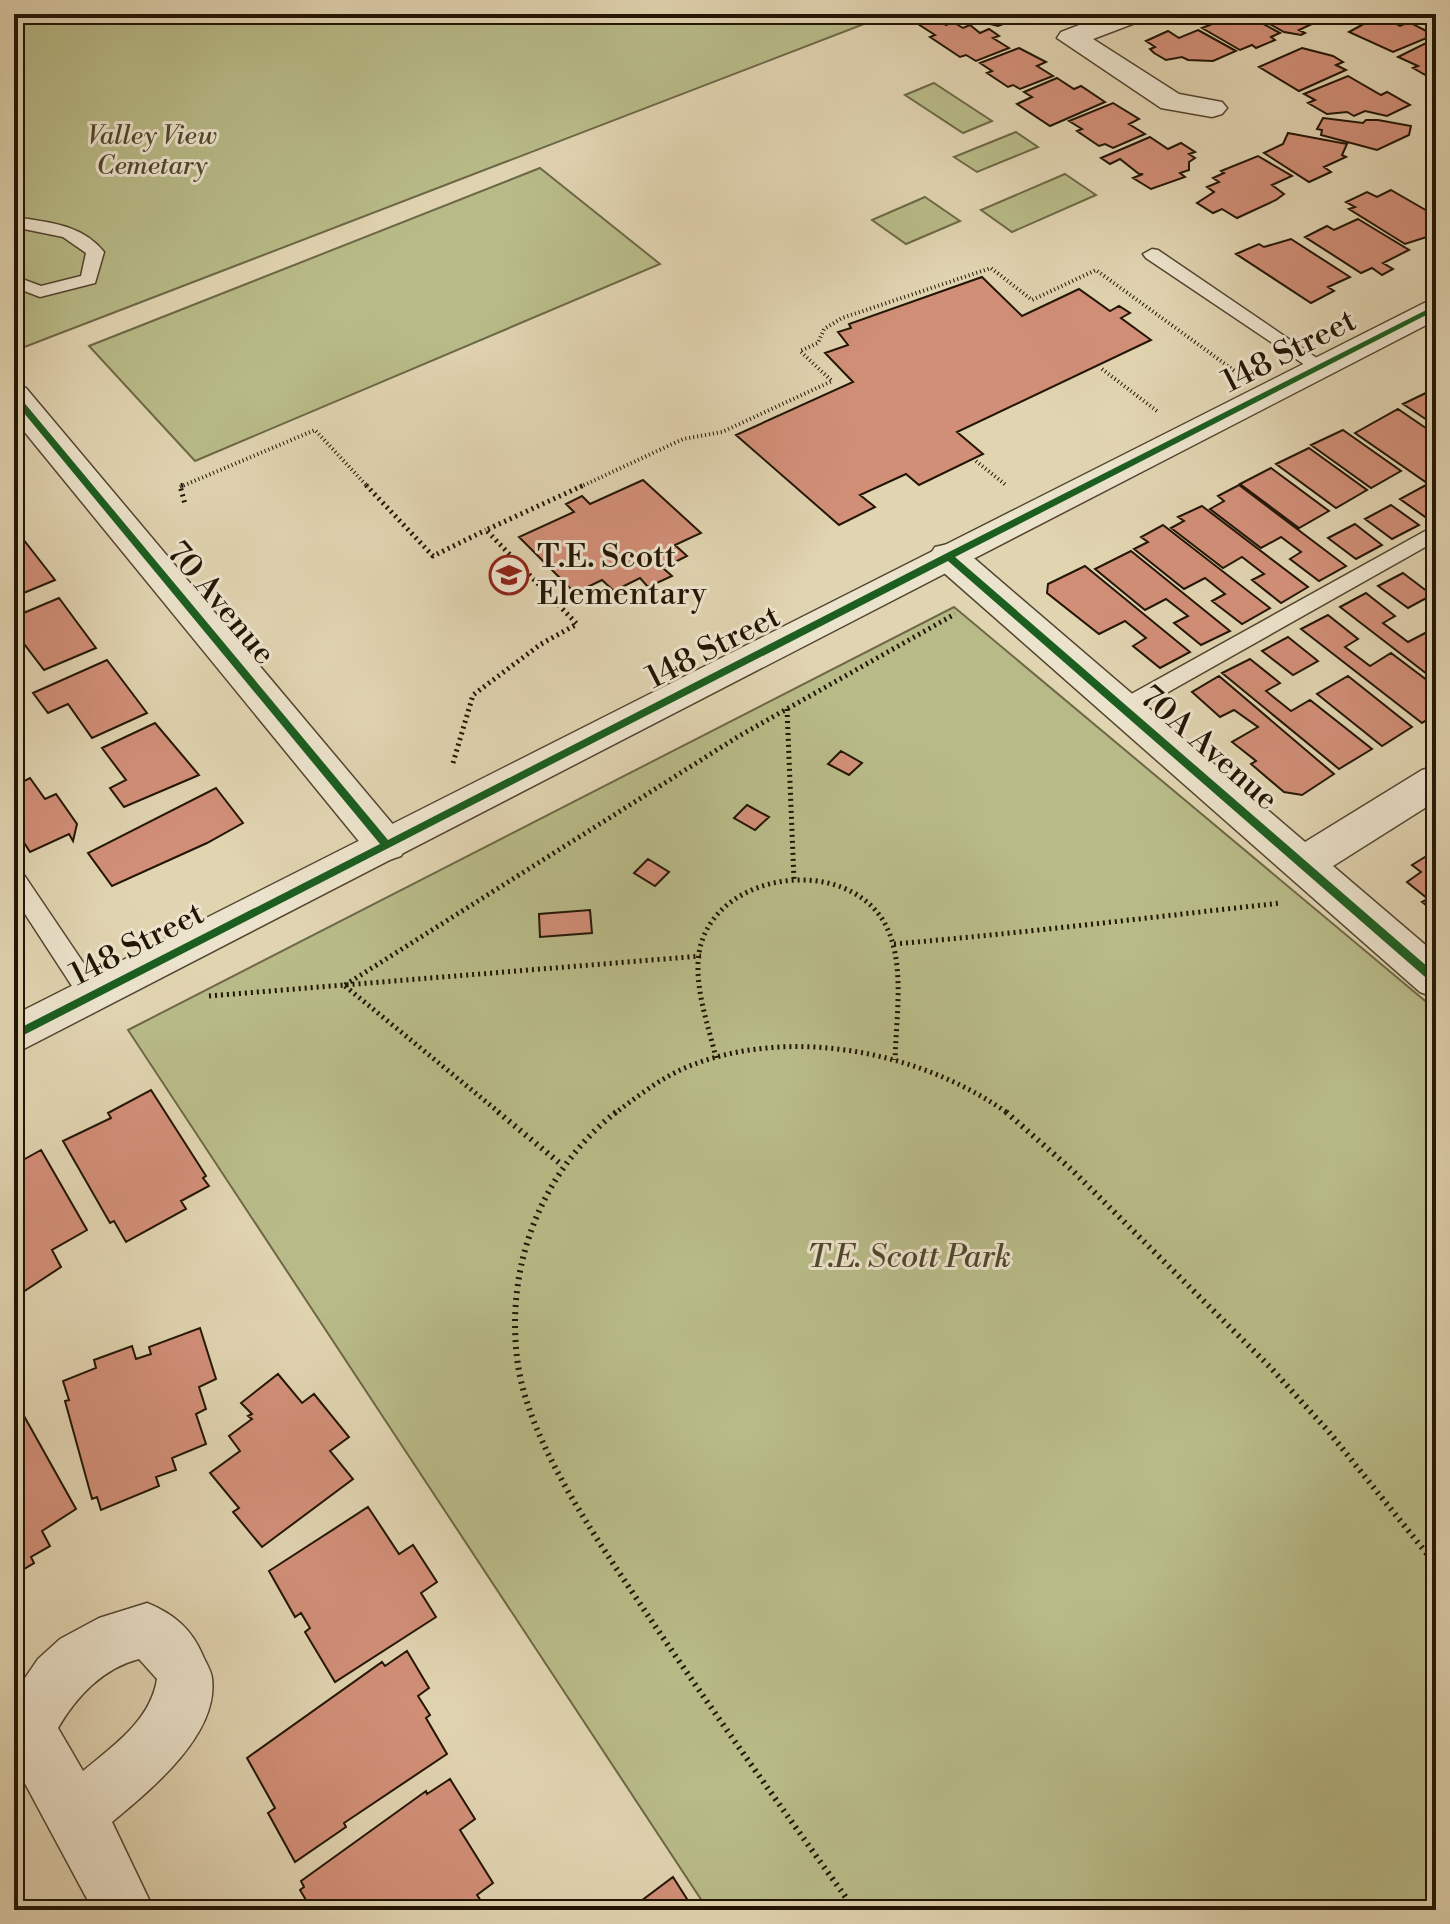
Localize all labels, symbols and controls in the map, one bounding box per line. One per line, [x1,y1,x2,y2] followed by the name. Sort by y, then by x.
[87,120,217,182] park label: Valley View Cemetary
[1215,300,1363,402] street label: 148 Street
[158,533,284,673] street label: 70 Avenue
[537,537,707,614] place label: T.E. Scott Elementary
[488,554,530,596] school or university icon: T.E. Scott Elementary
[639,596,787,698] street label: 148 Street
[1132,677,1286,819] street label: 70A Avenue
[63,893,211,995] street label: 148 Street
[807,1237,1011,1277] park label: T.E. Scott Park

